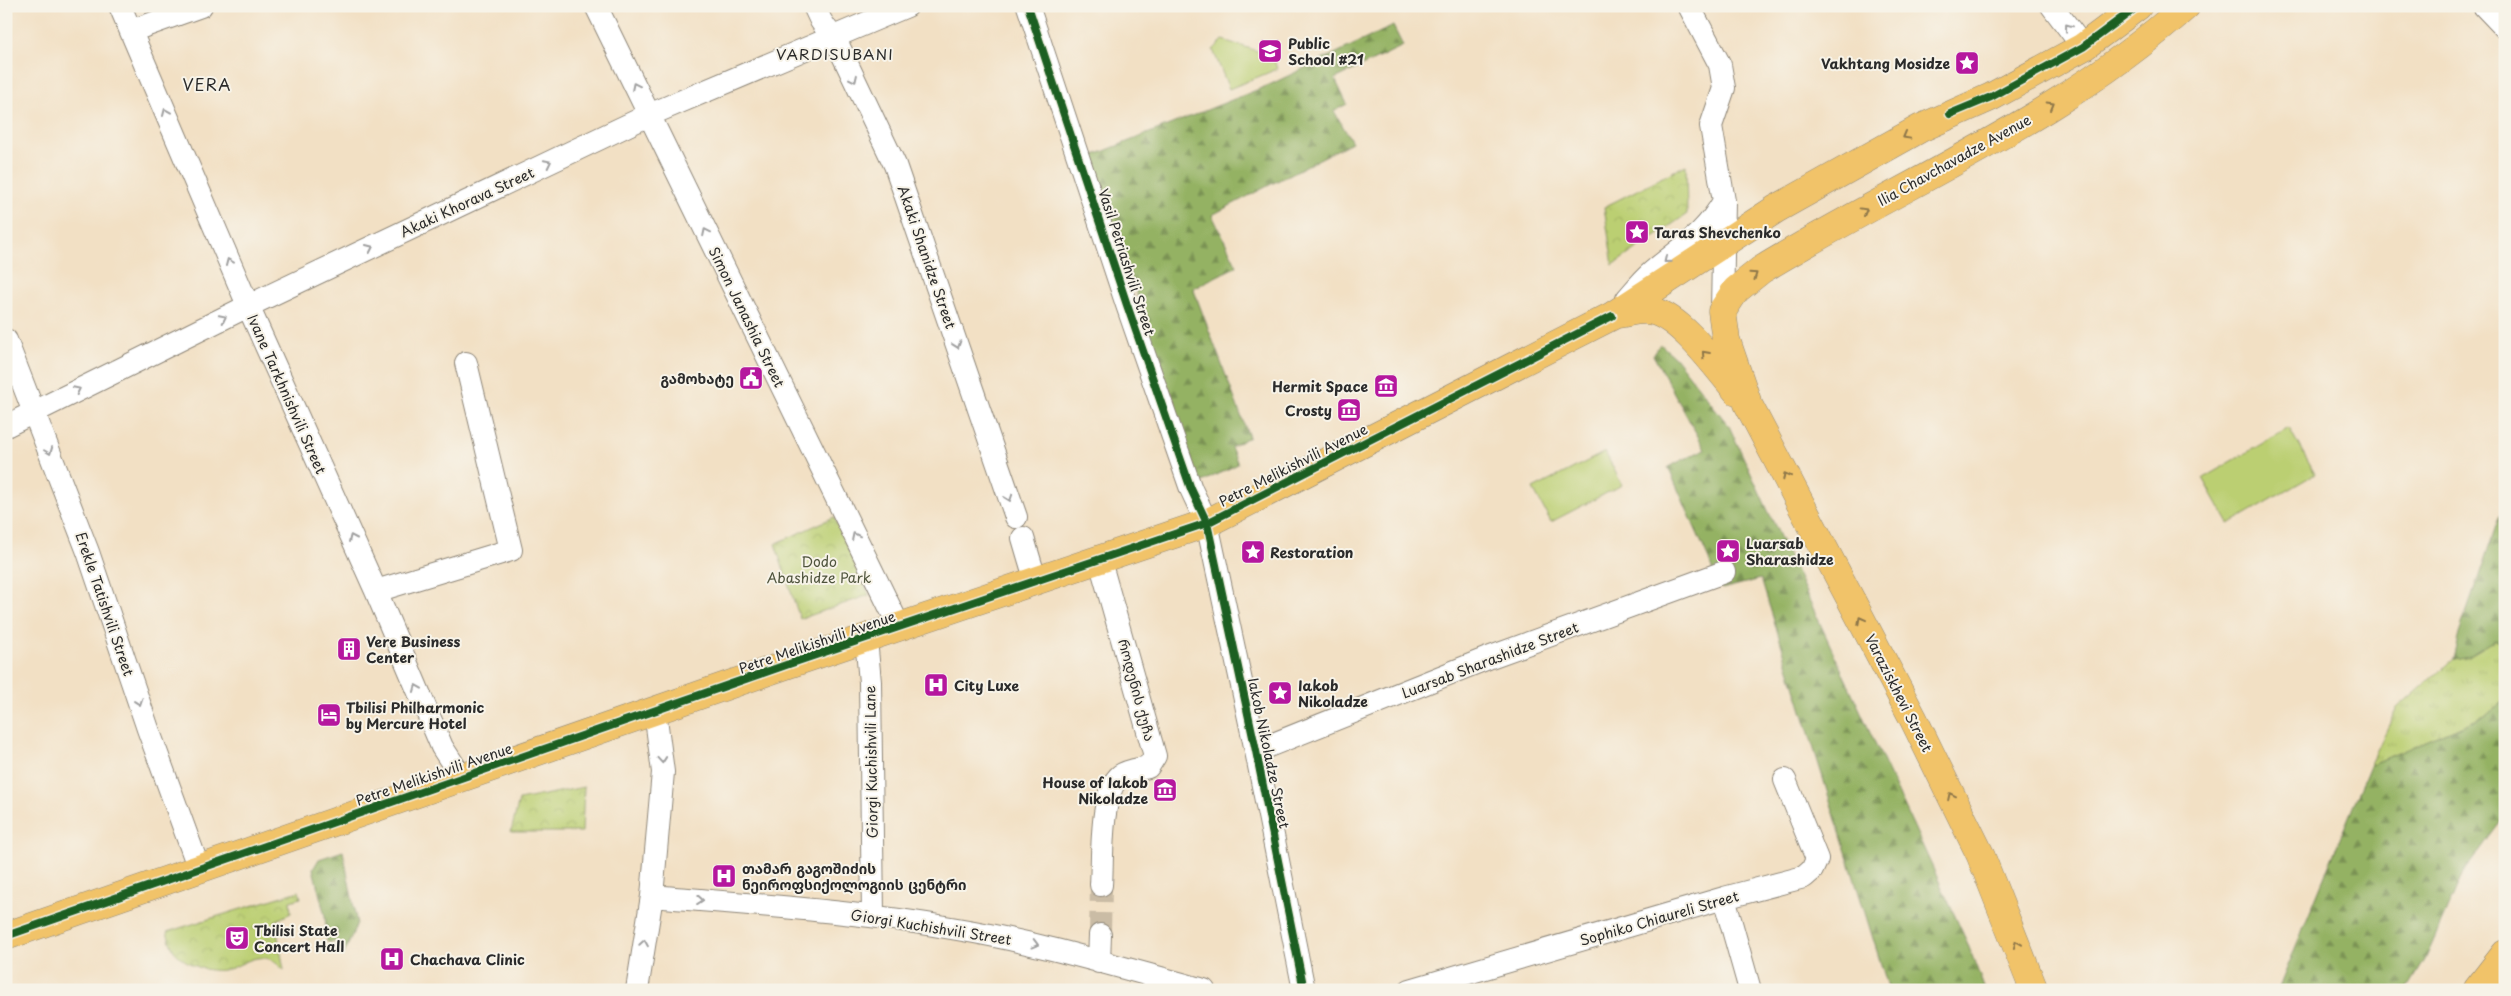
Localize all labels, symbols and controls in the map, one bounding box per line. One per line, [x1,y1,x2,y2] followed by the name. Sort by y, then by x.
[2064,23,2073,32] one-way arrow
[1288,33,1364,70] place label: Public School #21
[1257,38,1283,64] school or university icon: Public School #21
[776,42,894,65] district label: VARDISUBANI
[1954,50,1980,76] place icon: Vakhtang Mosidze
[1821,53,1950,74] place label: Vakhtang Mosidze
[182,72,232,96] district label: VERA
[848,74,858,83] one-way arrow
[631,83,641,92] one-way arrow
[2046,102,2055,112] one-way arrow
[161,108,172,117] one-way arrow
[1874,109,2035,211] street label: Ilia Chavchavadze Avenue
[1903,130,1912,140] one-way arrow
[543,159,552,169] one-way arrow
[397,162,538,242] street label: Akaki Khorava Street
[893,182,962,332] street label: Akaki Shanidze Street
[1093,186,1161,338] street label: Vasil Petriashvili Street
[1859,207,1868,217] one-way arrow
[1624,219,1650,245] place icon: Taras Shevchenko
[1654,222,1781,243] place label: Taras Shevchenko
[702,229,712,238] one-way arrow
[704,243,790,391] street label: Simon Janashia Street
[365,244,374,254] one-way arrow
[1663,255,1672,264] one-way arrow
[225,258,236,267] one-way arrow
[1748,272,1758,281] one-way arrow
[242,311,332,477] street label: Ivane Tarkhnishvili Street
[218,314,227,324] one-way arrow
[951,340,961,348] one-way arrow
[1702,350,1711,359] one-way arrow
[738,365,764,391] public building icon: გამოხატე
[660,368,734,389] place label: გამოხატე
[1373,373,1399,399] museum icon: Hermit Space
[1272,376,1368,397] place label: Hermit Space
[72,386,81,396] one-way arrow
[1336,397,1362,423] museum icon: Crosty
[1285,400,1332,421] place label: Crosty
[1215,418,1371,512] street label: Petre Melikishvili Avenue
[43,446,53,454] one-way arrow
[1782,472,1792,481] one-way arrow
[1004,494,1014,502] one-way arrow
[70,529,140,679] street label: Erekle Tatishvili Street
[851,532,861,541] one-way arrow
[1746,533,1834,570] place label: Luarsab Sharashidze
[348,534,359,543] one-way arrow
[1715,538,1741,564] place icon: Luarsab Sharashidze
[1240,539,1266,565] place icon: Restoration
[1270,542,1354,563] place label: Restoration
[767,551,872,588] park label: Dodo Abashidze Park
[736,605,898,679] street label: Petre Melikishvili Avenue
[1399,616,1582,703] street label: Luarsab Sharashidze Street
[1857,616,1867,625] one-way arrow
[1860,630,1938,756] street label: Varaziskhevi Street
[366,631,460,668] place label: Vere Business Center
[336,636,362,662] building icon: Vere Business Center
[1113,637,1161,743] street label: როდენის ქუჩა
[923,672,949,698] hospital icon: City Luxe
[954,675,1019,696] place label: City Luxe
[1298,675,1368,712] place label: Iakob Nikoladze
[1243,676,1295,831] street label: Iakob Nikoladze Street
[1267,680,1293,706] place icon: Iakob Nikoladze
[412,684,422,692] one-way arrow
[859,685,883,839] street label: Giorgi Kuchishvili Lane
[346,697,485,734] place label: Tbilisi Philharmonic by Mercure Hotel
[133,698,143,706] one-way arrow
[316,702,342,728] hotel icon: Tbilisi Philharmonic by Mercure Hotel
[353,737,515,811] street label: Petre Melikishvili Avenue
[657,756,668,764] one-way arrow
[1042,772,1148,809] place label: House of Iakob Nikoladze
[1152,777,1178,803] museum icon: House of Iakob Nikoladze
[1948,792,1958,801] one-way arrow
[742,858,967,895] place label: თამარ გაგოშიძის ნეიროფსიქოლოგიის ცენტრი
[711,863,737,889] hospital icon: თამარ გაგოშიძის ნეიროფსიქოლოგიის ცენტრი
[1577,885,1741,951] street label: Sophiko Chiaureli Street
[697,895,705,906] one-way arrow
[849,904,1013,950] street label: Giorgi Kuchishvili Street
[254,920,344,957] place label: Tbilisi State Concert Hall
[224,925,250,951] theatre icon: Tbilisi State Concert Hall
[639,938,649,947] one-way arrow
[1030,938,1039,949] one-way arrow
[2012,940,2023,949] one-way arrow
[379,946,405,972] hospital icon: Chachava Clinic
[410,949,525,970] place label: Chachava Clinic

